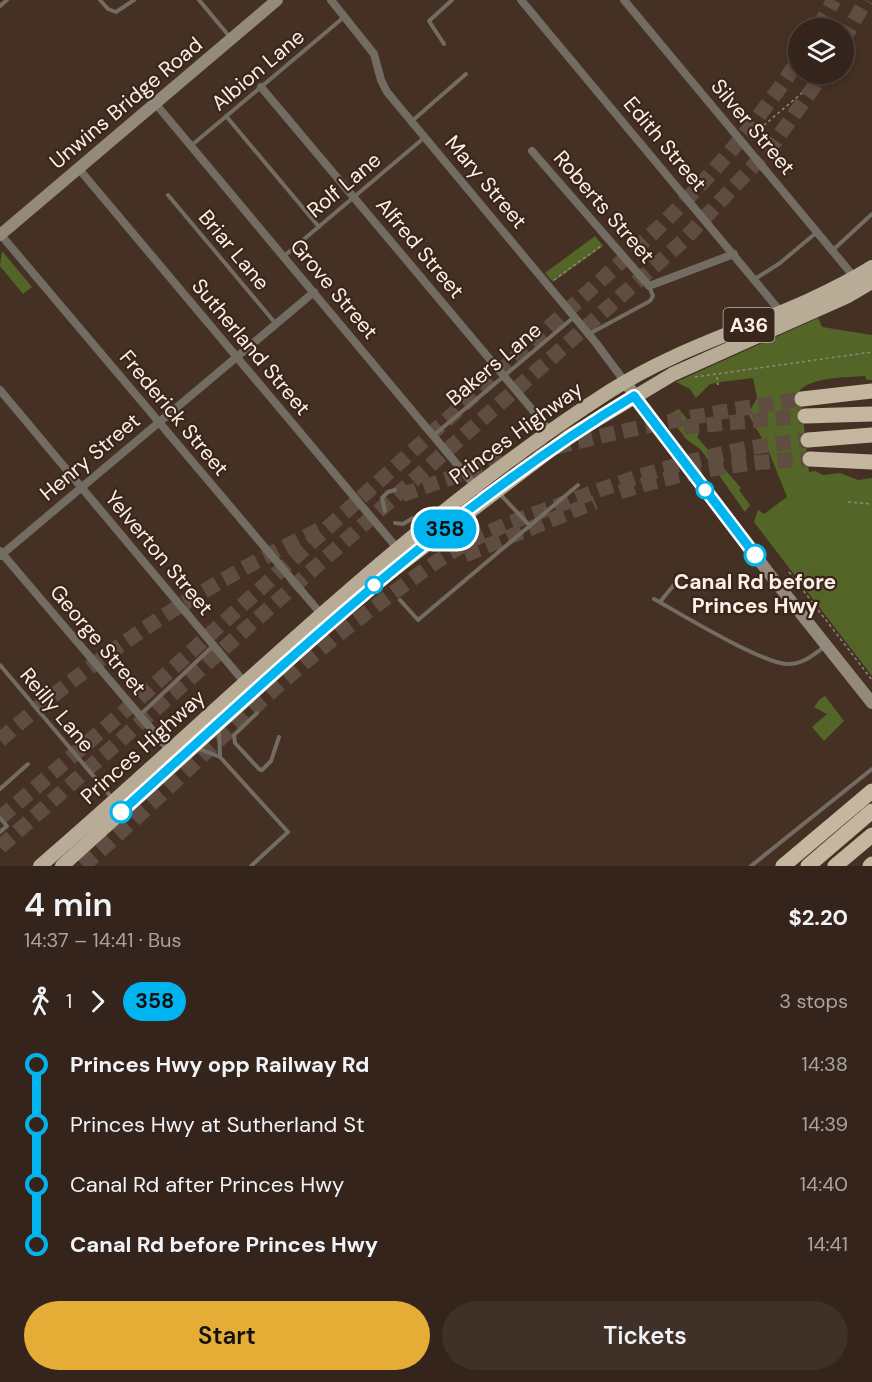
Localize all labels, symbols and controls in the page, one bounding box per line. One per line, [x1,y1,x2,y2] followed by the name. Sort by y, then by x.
[788,18,854,84] map controls
[788,18,854,84] button: layers
[206,23,310,117] street label: Albion Lane
[44,31,208,175] street label: Unwins Bridge Road
[705,73,801,181] street label: Silver Street
[617,91,713,197] street label: Edith Street
[439,129,533,235] street label: Mary Street
[547,145,661,269] street label: Roberts Street
[301,146,387,224] street label: Rolf Lane
[370,192,470,304] street label: Alfred Street
[192,204,276,296] street label: Briar Lane
[284,233,384,345] street label: Grove Street
[185,273,317,421] street label: Sutherland Street
[724,308,774,342] road number: A36
[440,316,548,412] street label: Bakers Lane
[113,344,235,482] street label: Frederick Street
[444,375,589,491] street label: Princes Highway
[34,407,146,507] street label: Henry Street
[696,481,714,499] unlabelled marker
[99,485,219,621] street label: Yelverton Street
[410,510,480,548] line badge: 358
[425,515,465,543] text: 358
[744,544,766,566] marker: Canal Rd before Princes Hwy
[674,568,836,620] place label: Canal Rd before Princes Hwy
[365,576,383,594] unlabelled marker
[44,579,152,701] street label: George Street
[14,662,101,758] street label: Reilly Lane
[75,683,212,810] street label: Princes Highway
[110,801,132,823] unlabelled marker
[24,883,112,926] text: 4 min
[788,903,848,932] text: $2.20
[24,927,182,953] text: 14:37 – 14:41 · Bus
[24,985,57,1018] icon: walk
[81,985,114,1018] icon: forward
[135,987,174,1015] text: 358
[66,988,72,1014] text: 1
[779,988,848,1014] text: 3 stops
[70,1050,370,1079] text: Princes Hwy opp Railway Rd
[802,1051,848,1077] text: 14:38
[70,1110,365,1139] text: Princes Hwy at Sutherland St
[802,1111,848,1137] text: 14:39
[70,1170,344,1199] text: Canal Rd after Princes Hwy
[800,1171,848,1197] text: 14:40
[70,1230,378,1259] text: Canal Rd before Princes Hwy
[807,1231,848,1257] text: 14:41
[24,1301,430,1370] button: Start
[442,1301,848,1370] button: Tickets

